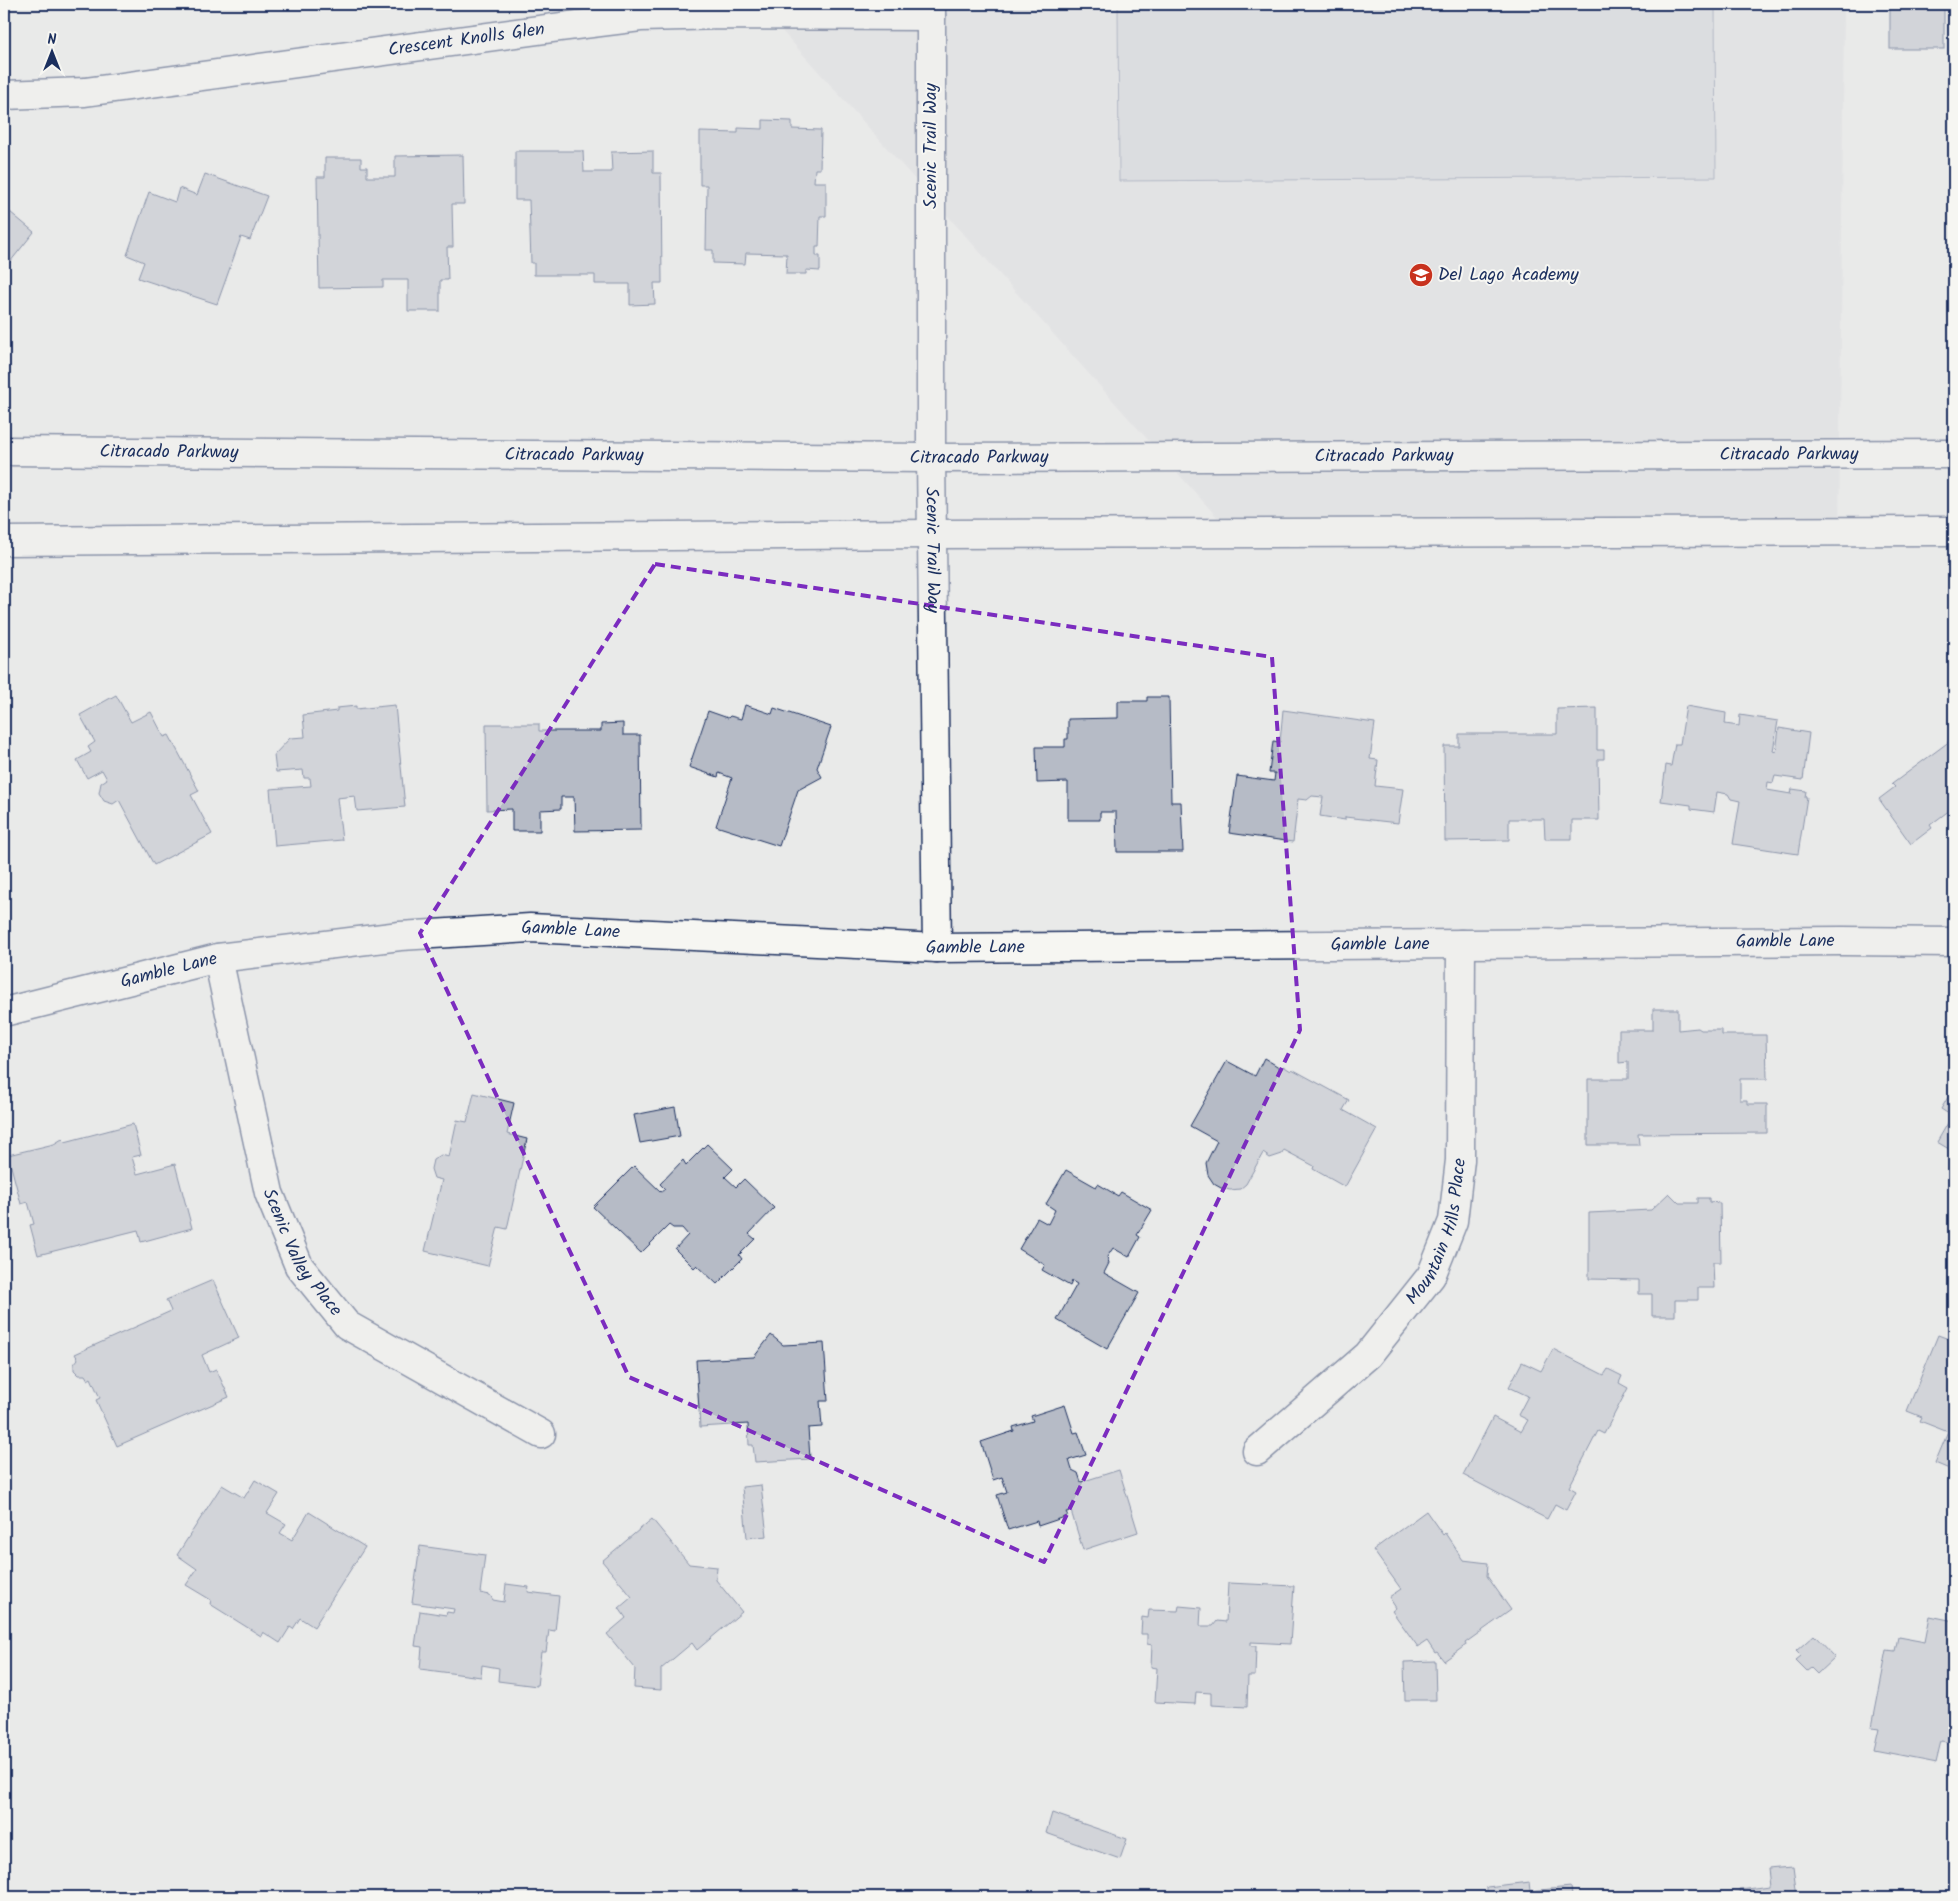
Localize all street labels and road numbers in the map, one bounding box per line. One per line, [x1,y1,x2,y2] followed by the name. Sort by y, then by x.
[386,15,547,65] street label: Crescent Knolls Glen
[917,83,946,209] street label: Scenic Trail Way
[99,437,239,467] street label: Citracado Parkway
[504,440,644,470] street label: Citracado Parkway
[1719,440,1859,469] street label: Citracado Parkway
[1314,441,1454,471] street label: Citracado Parkway
[909,443,1049,473] street label: Citracado Parkway
[917,487,947,614] street label: Scenic Trail Way
[520,913,621,947] street label: Gamble Lane
[1736,927,1835,956] street label: Gamble Lane
[1331,930,1430,959] street label: Gamble Lane
[925,933,1025,963] street label: Gamble Lane
[117,944,220,997] street label: Gamble Lane
[1399,1157,1475,1311] street label: Mountain Hills Place
[254,1184,349,1323] street label: Scenic Valley Place

